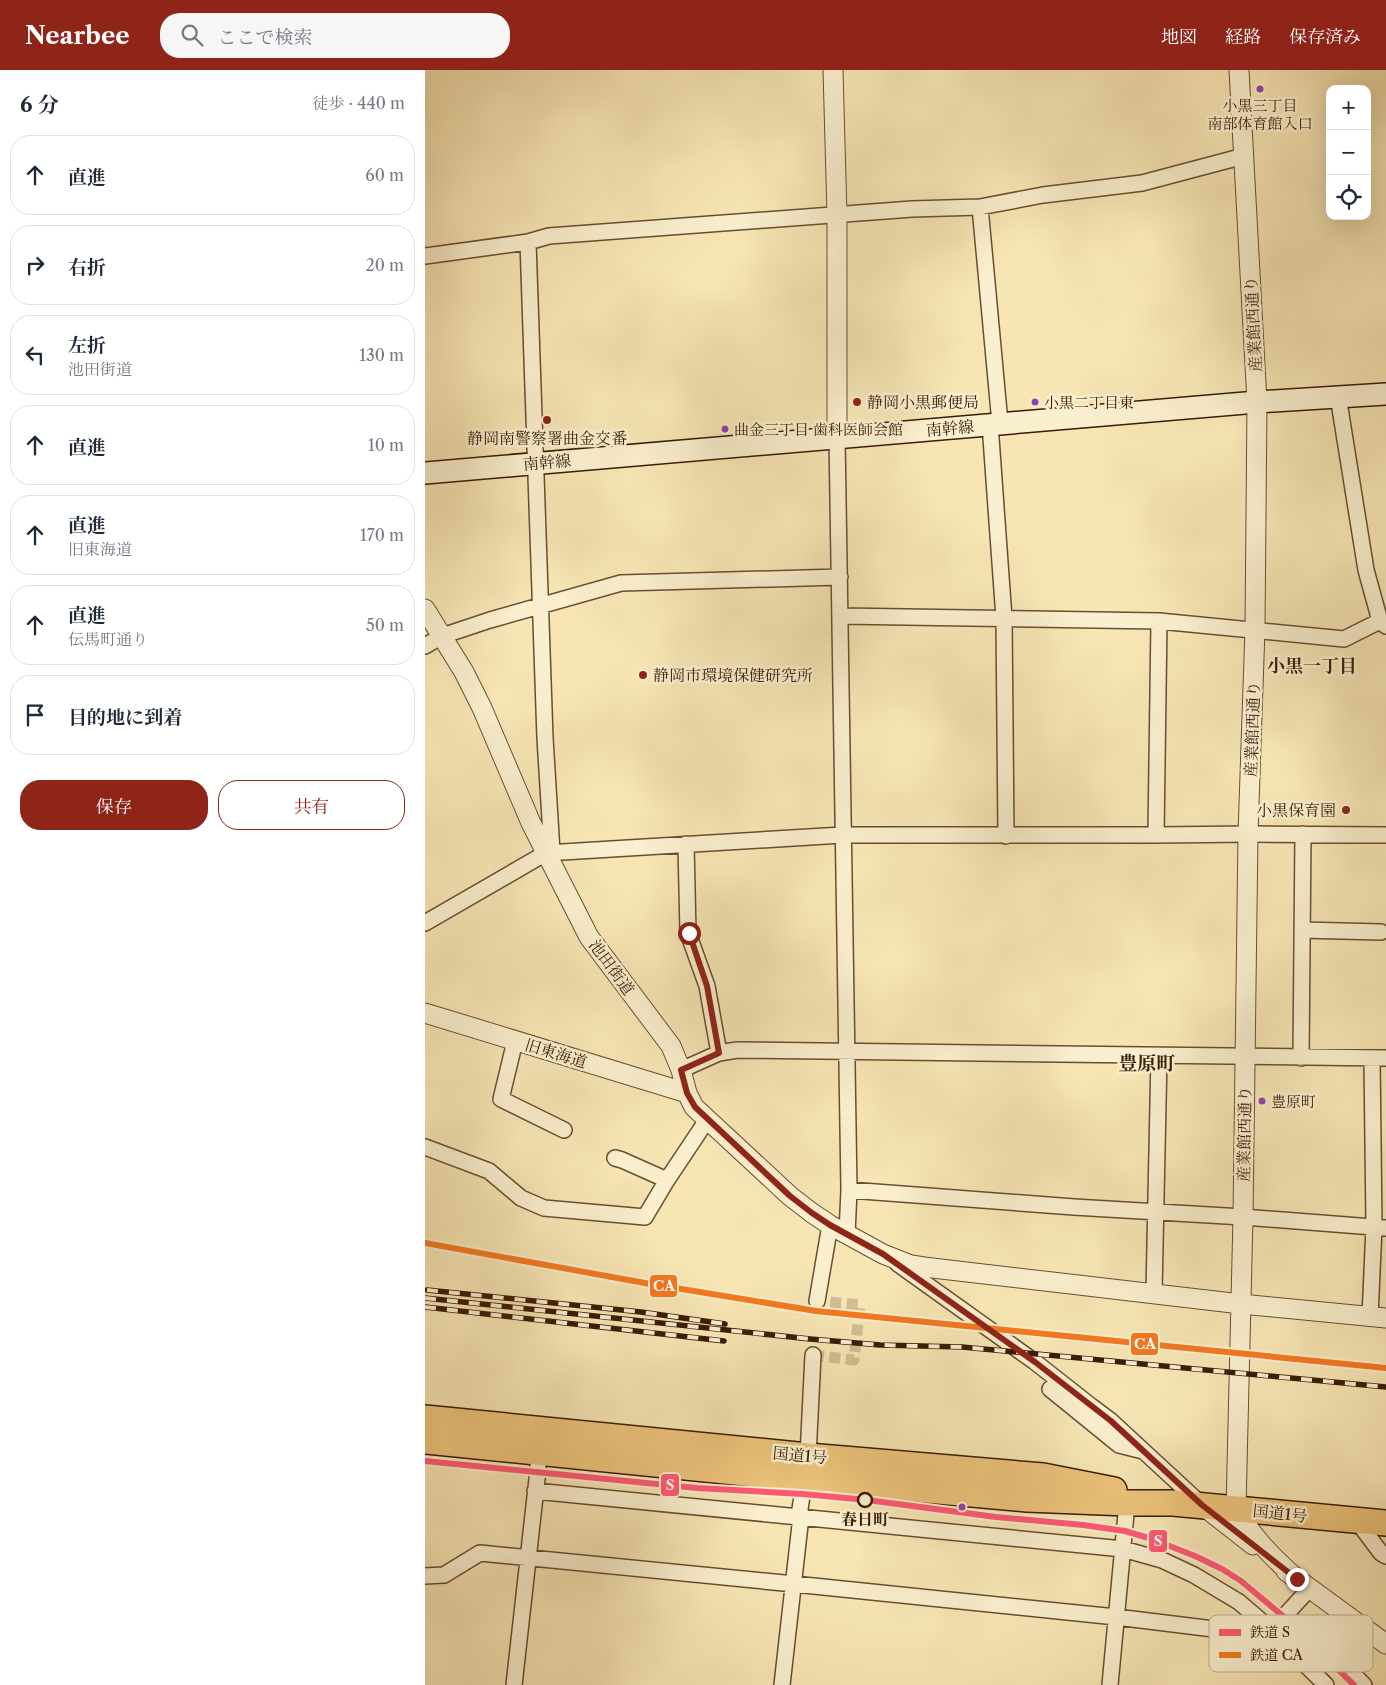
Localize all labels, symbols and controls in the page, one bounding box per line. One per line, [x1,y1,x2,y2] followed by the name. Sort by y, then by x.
[160,13,510,58] search box
[25,21,130,50] text: Nearbee
[178,21,206,49] icon: search
[218,26,313,49] text: ここで検索
[1161,26,1197,48] text: 地図
[1225,26,1261,48] text: 経路
[1289,26,1361,48] text: 保存済み
[1255,84,1265,94] marker: 小黒三丁目 南部体育館入口
[1326,85,1371,220] map controls
[1326,85,1371,130] button: +
[20,92,59,117] text: 6 分
[312,93,405,113] text: 徒歩 · 440 m
[1207,96,1313,133] place label: 小黒三丁目 南部体育館入口
[1326,130,1371,175] button: −
[21,161,49,189] icon: ahead
[365,165,404,185] text: 60 m
[68,166,106,189] text: 直進
[1326,175,1371,220] button: locate
[21,251,49,279] icon: right
[365,255,404,275] text: 20 m
[68,256,106,279] text: 右折
[1241,276,1265,372] street label: 産業館西通り
[68,334,106,357] text: 左折
[21,341,49,369] icon: left
[359,345,404,365] text: 130 m
[68,359,132,379] text: 池田街道
[867,392,979,412] place label: 静岡小黒郵便局
[1044,393,1134,412] place label: 小黒二丁目東
[851,396,863,408] marker: 静岡小黒郵便局
[1030,397,1040,407] marker: 小黒二丁目東
[541,414,553,426] marker: 静岡南警察署曲金交番
[925,416,975,440] street label: 南幹線
[734,420,903,439] place label: 曲金三丁目 歯科医師会館
[720,424,730,434] marker: 曲金三丁目 歯科医師会館
[467,428,627,448] place label: 静岡南警察署曲金交番
[21,431,49,459] icon: ahead
[368,435,404,455] text: 10 m
[68,436,106,459] text: 直進
[522,450,572,474] street label: 南幹線
[68,514,106,537] text: 直進
[21,521,49,549] icon: ahead
[360,525,404,545] text: 170 m
[68,539,132,559] text: 旧東海道
[68,604,106,627] text: 直進
[21,611,49,639] icon: ahead
[366,615,404,635] text: 50 m
[68,629,148,649] text: 伝馬町通り
[1267,655,1357,677] district label: 小黒一丁目
[653,665,813,685] place label: 静岡市環境保健研究所
[637,669,649,681] marker: 静岡市環境保健研究所
[1240,681,1264,777] street label: 産業館西通り
[21,701,49,729] icon: arrive
[68,706,182,729] text: 目的地に到着
[20,780,208,830] button: 保存
[218,780,405,830] button: 共有
[1256,800,1336,820] place label: 小黒保育園
[1340,804,1352,816] marker: 小黒保育園
[678,922,701,945] route start
[585,935,639,999] street label: 池田街道
[522,1034,590,1072] street label: 旧東海道
[1118,1052,1176,1075] district label: 豊原町
[1233,1086,1255,1182] street label: 産業館西通り
[1271,1092,1316,1111] place label: 豊原町
[1257,1096,1267,1106] marker: 豊原町
[649,1274,678,1298] line badge: CA
[653,1277,676,1295] text: CA
[1130,1332,1159,1356] line badge: CA
[1134,1335,1157,1353] text: CA
[772,1443,828,1467] street label: 国道1号
[660,1473,680,1497] line badge: S
[666,1476,675,1494] text: S
[857,1492,873,1508] marker: 春日町
[1252,1500,1308,1526] street label: 国道1号
[957,1502,967,1512] unlabelled marker
[841,1509,889,1529] place label: 春日町
[1148,1529,1168,1553] line badge: S
[1154,1532,1163,1550] text: S
[1286,1568,1309,1591] route end
[1209,1615,1373,1672] legend
[1250,1623,1290,1641] text: 鉄道 S
[1250,1646,1304,1664] text: 鉄道 CA

